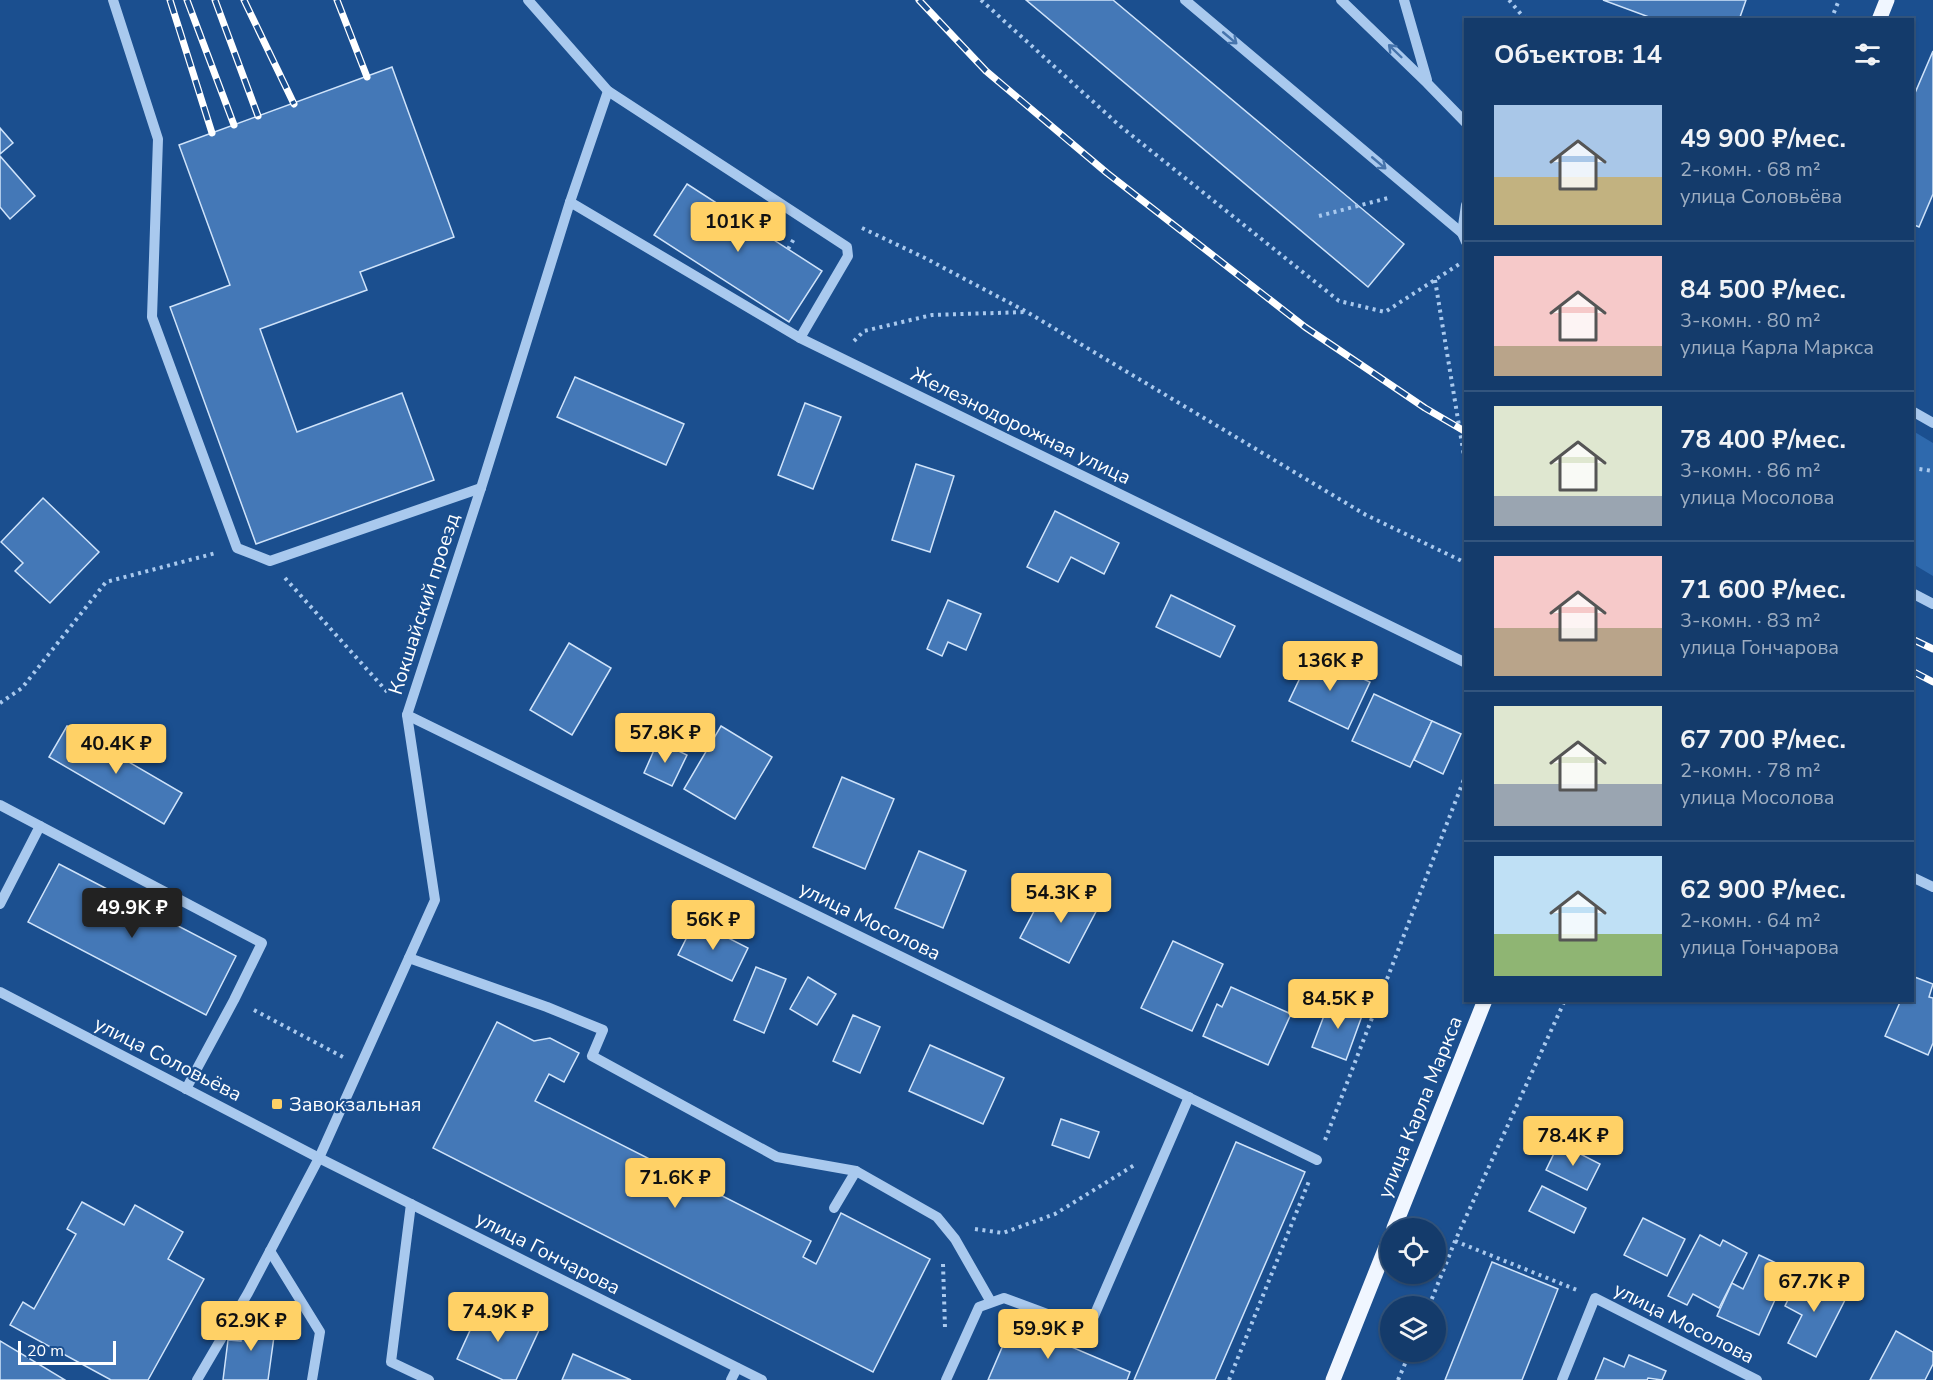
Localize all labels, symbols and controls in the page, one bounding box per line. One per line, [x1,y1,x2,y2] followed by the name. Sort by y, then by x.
[1222,31,1238,44] one-way arrow
[1494,37,1662,72] text: Объектов: 14
[1851,38,1884,71] icon: filters
[1387,44,1402,59] one-way arrow
[1680,121,1846,156] text: 49 900 ₽/мес.
[1542,129,1614,201] icon: home
[1371,156,1386,170] one-way arrow
[1680,156,1821,183] text: 2-комн. · 68 m²
[1680,183,1842,210] text: улица Соловьёва
[689,202,787,253] pin: 101K ₽
[705,208,771,235] text: 101K ₽
[1680,272,1846,307] text: 84 500 ₽/мес.
[1542,280,1614,352] icon: home
[1680,307,1821,334] text: 3-комн. · 80 m²
[1680,334,1874,361] text: улица Карла Маркса
[906,361,1136,491] street label: Железнодорожная улица
[1680,422,1846,457] text: 78 400 ₽/мес.
[1542,430,1614,502] icon: home
[1680,457,1821,484] text: 3-комн. · 86 m²
[1680,484,1834,511] text: улица Мосолова
[382,510,466,698] street label: Кокшайский проезд
[1680,572,1846,607] text: 71 600 ₽/мес.
[1542,580,1614,652] icon: home
[1680,607,1821,634] text: 3-комн. · 83 m²
[1680,634,1839,661] text: улица Гончарова
[1281,641,1379,692] pin: 136K ₽
[1297,647,1363,674] text: 136K ₽
[610,713,720,764] pin: 57.8K ₽
[629,719,701,746] text: 57.8K ₽
[1680,722,1846,757] text: 67 700 ₽/мес.
[61,724,171,775] pin: 40.4K ₽
[80,730,152,757] text: 40.4K ₽
[1542,730,1614,802] icon: home
[1680,757,1821,784] text: 2-комн. · 78 m²
[1680,784,1834,811] text: улица Мосолова
[1680,872,1846,907] text: 62 900 ₽/мес.
[1006,873,1116,924] pin: 54.3K ₽
[795,875,945,967] street label: улица Мосолова
[1025,879,1097,906] text: 54.3K ₽
[1542,880,1614,952] icon: home
[77,888,187,939] pin: 49.9K ₽
[96,894,168,921] text: 49.9K ₽
[671,900,755,951] pin: 56K ₽
[686,906,740,933] text: 56K ₽
[1680,907,1821,934] text: 2-комн. · 64 m²
[1680,934,1839,961] text: улица Гончарова
[1283,979,1393,1030] pin: 84.5K ₽
[1302,985,1374,1012] text: 84.5K ₽
[90,1010,246,1108] street label: улица Соловьёва
[1371,1012,1469,1202] street label: улица Карла Маркса
[289,1091,422,1118] place label: Завокзальная
[270,1097,284,1111] marker: Завокзальная
[1518,1116,1628,1167] pin: 78.4K ₽
[1537,1122,1609,1149] text: 78.4K ₽
[620,1158,730,1209] pin: 71.6K ₽
[639,1164,711,1191] text: 71.6K ₽
[471,1205,625,1301] street label: улица Гончарова
[1380,1218,1446,1362] map controls
[1380,1218,1446,1284] button: locate
[1759,1262,1869,1313] pin: 67.7K ₽
[1778,1268,1850,1295] text: 67.7K ₽
[1609,1276,1759,1370] street label: улица Мосолова
[443,1292,553,1343] pin: 74.9K ₽
[1380,1296,1446,1362] button: layers
[462,1298,534,1325] text: 74.9K ₽
[196,1301,306,1352] pin: 62.9K ₽
[215,1307,287,1334] text: 62.9K ₽
[993,1309,1103,1360] pin: 59.9K ₽
[1012,1315,1084,1342] text: 59.9K ₽
[18,1338,116,1366] scale bar
[27,1340,64,1362] text: 20 m

